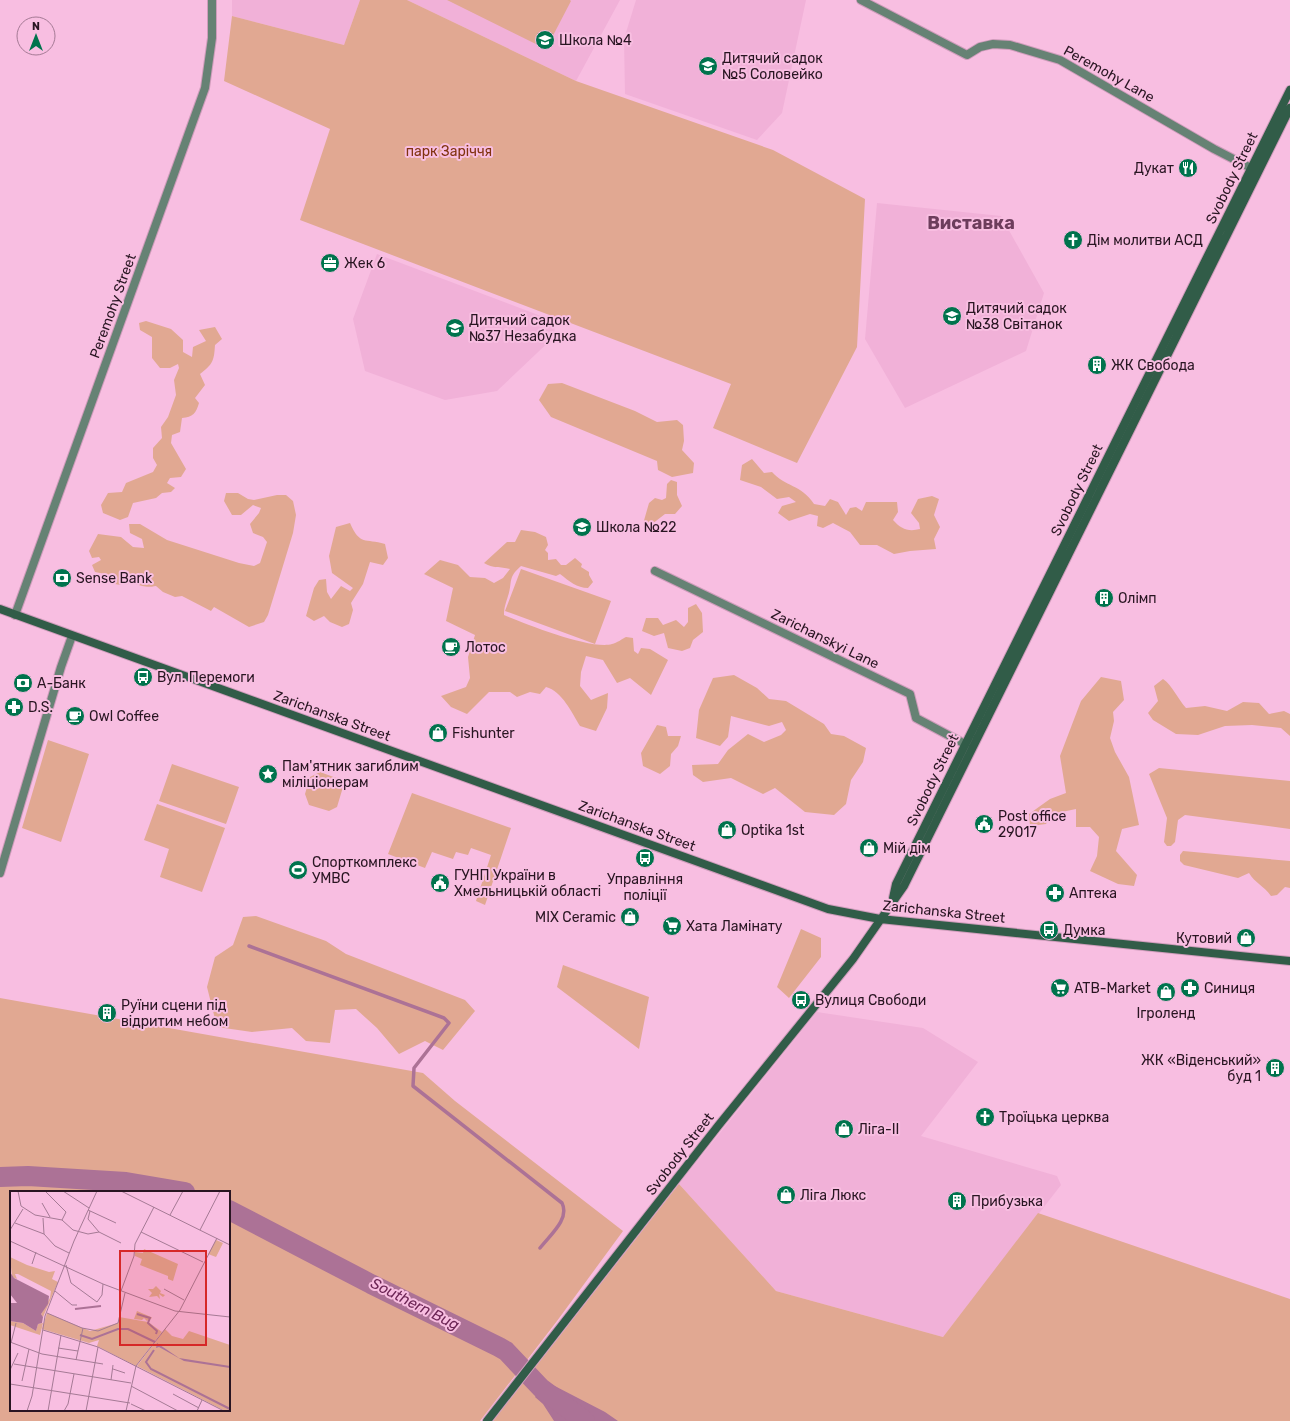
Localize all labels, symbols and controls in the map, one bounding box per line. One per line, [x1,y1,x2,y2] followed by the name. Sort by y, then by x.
[16,16,56,56] north arrow
[32,20,40,33] text: N
[534,29,556,51] school or university icon: Школа №4
[559,32,632,49] place label: Школа №4
[1061,42,1158,106] street label: Peremohy Lane
[722,50,823,83] place label: Дитячий садок №5 Соловейко
[697,55,719,77] school or university icon: Дитячий садок №5 Соловейко
[1202,129,1262,227] street label: Svobody Street
[406,143,492,160] park label: парк Заріччя
[1177,157,1199,179] restaurant icon: Дукат
[1134,160,1174,177] place label: Дукат
[927,212,1015,234] district label: Виставка
[1062,229,1084,251] church icon: Дім молитви АСД
[1087,232,1203,249] place label: Дім молитви АСД
[86,251,140,361] street label: Peremohy Street
[319,252,341,274] office icon: Жек 6
[344,255,385,272] place label: Жек 6
[966,300,1067,333] place label: Дитячий садок №38 Світанок
[941,305,963,327] school or university icon: Дитячий садок №38 Світанок
[469,312,576,345] place label: Дитячий садок №37 Незабудка
[444,317,466,339] school or university icon: Дитячий садок №37 Незабудка
[1086,354,1108,376] building icon: ЖК Свобода
[1111,357,1195,374] place label: ЖК Свобода
[1047,441,1107,539] street label: Svobody Street
[571,516,593,538] school or university icon: Школа №22
[596,519,676,536] place label: Школа №22
[51,567,73,589] bank icon: Sense Bank
[76,570,153,587] place label: Sense Bank
[1093,587,1115,609] building icon: Олімп
[1118,590,1157,607] place label: Олімп
[768,605,882,673] street label: Zarichanskyi Lane
[440,636,462,658] cafe icon: Лотос
[465,639,506,656] place label: Лотос
[132,666,154,688] bus stop icon: Вул. Перемоги
[157,669,255,686] place label: Вул. Перемоги
[12,672,34,694] bank icon: А-Банк
[37,675,86,692] place label: А-Банк
[271,687,393,745] street label: Zarichanska Street
[3,696,25,718] pharmacy icon: D.S.
[28,699,53,716] place label: D.S.
[64,705,86,727] cafe icon: Owl Coffee
[89,708,159,725] place label: Owl Coffee
[427,722,449,744] shop icon: Fishunter
[452,725,515,742] place label: Fishunter
[903,731,963,829] street label: Svobody Street
[282,758,419,791] place label: Пам'ятник загиблим міліціонерам
[257,763,279,785] place icon: Пам'ятник загиблим міліціонерам
[576,797,698,855] street label: Zarichanska Street
[998,808,1067,841] place label: Post office 29017
[973,813,995,835] public building icon: Post office 29017
[716,819,738,841] shop icon: Оptika 1st
[741,822,805,839] place label: Оptika 1st
[858,837,880,859] shop icon: Мій дім
[883,840,931,857] place label: Мій дім
[634,847,656,869] bus stop icon: Управління поліції
[312,854,417,887] place label: Спорткомплекс УМВС
[287,859,309,881] sports icon: Спорткомплекс УМВС
[454,867,601,900] place label: ГУНП України в Хмельницькій області
[607,871,683,904] place label: Управління поліції
[429,872,451,894] public building icon: ГУНП України в Хмельницькій області
[1044,882,1066,904] pharmacy icon: Аптека
[1069,885,1117,902] place label: Аптека
[882,897,1007,927] street label: Zarichanska Street
[619,906,641,928] shop icon: MIX Ceramic
[535,909,616,926] place label: MIX Ceramic
[661,915,683,937] supermarket icon: Хата Ламінату
[686,918,783,935] place label: Хата Ламінату
[1038,919,1060,941] bus stop icon: Думка
[1063,922,1105,939] place label: Думка
[1235,927,1257,949] shop icon: Кутовий
[1176,930,1232,947] place label: Кутовий
[1049,977,1071,999] supermarket icon: ATB-Market
[1179,977,1201,999] pharmacy icon: Синиця
[1074,980,1151,997] place label: ATB-Market
[1204,980,1255,997] place label: Синиця
[1155,981,1177,1003] shop icon: Ігроленд
[790,989,812,1011] bus stop icon: Вулиця Свободи
[815,992,926,1009] place label: Вулиця Свободи
[121,997,228,1030] place label: Руїни сцени під відритим небом
[96,1002,118,1024] building icon: Руїни сцени під відритим небом
[1137,1005,1195,1022] place label: Ігроленд
[1141,1052,1261,1085] place label: ЖК «Віденський» буд 1
[1264,1057,1286,1079] building icon: ЖК «Віденський» буд 1
[974,1106,996,1128] church icon: Троїцька церква
[642,1109,718,1199] street label: Svobody Street
[999,1109,1109,1126] place label: Троїцька церква
[833,1118,855,1140] shop icon: Ліга-II
[858,1121,899,1138] place label: Ліга-II
[775,1184,797,1206] shop icon: Ліга Люкс
[800,1187,867,1204] place label: Ліга Люкс
[946,1190,968,1212] building icon: Прибузька
[10,1191,230,1411] inset map
[971,1193,1043,1210] place label: Прибузька
[368,1274,462,1334] water label: Southern Bug

